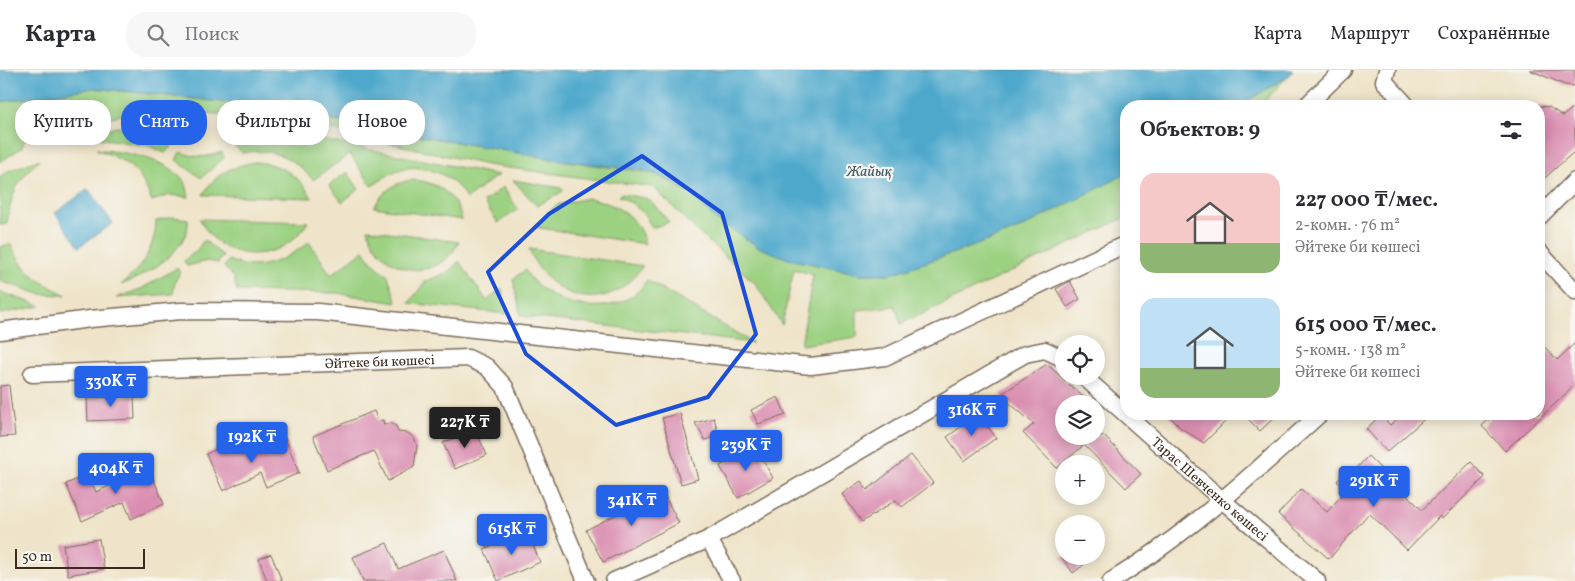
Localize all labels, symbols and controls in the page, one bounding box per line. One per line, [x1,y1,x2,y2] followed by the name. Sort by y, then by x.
[126,12,476,57] search box
[25,18,96,52] text: Карта
[144,21,172,49] icon: search
[184,22,239,48] text: Поиск
[1253,22,1302,47] text: Карта
[1330,22,1410,47] text: Маршрут
[1438,22,1550,47] text: Сохранённые
[15,100,111,145] chip: Купить
[121,100,207,145] chip: Снять
[217,100,329,145] chip: Фильтры
[339,100,425,145] chip: Новое
[1140,116,1260,145] text: Объектов: 9
[1497,116,1525,144] icon: filters
[845,162,892,183] water label: Жайық
[1295,186,1438,215] text: 227 000 ₸/мес.
[1180,193,1240,253] icon: home
[1295,215,1400,237] text: 2-комн. · 76 m²
[1295,237,1421,259] text: Әйтеке би көшесі
[1295,311,1437,340] text: 615 000 ₸/мес.
[1180,318,1240,378] icon: home
[1055,335,1105,565] map controls
[1055,335,1105,385] button: locate
[1295,340,1406,362] text: 5-комн. · 138 m²
[325,351,435,374] street label: Әйтеке би көшесі
[1295,362,1421,384] text: Әйтеке би көшесі
[70,366,152,408] pin: 330K ₸
[85,371,137,393] text: 330K ₸
[931,394,1013,437] pin: 316K ₸
[1055,395,1105,445] button: layers
[948,400,996,422] text: 316K ₸
[424,406,506,449] pin: 227K ₸
[440,412,490,434] text: 227K ₸
[211,422,293,464] pin: 192K ₸
[228,427,276,449] text: 192K ₸
[705,430,787,472] pin: 239K ₸
[1147,434,1272,546] street label: Тарас Шевченко көшесі
[721,435,771,457] text: 239K ₸
[75,452,157,495] pin: 404K ₸
[1055,455,1105,505] button: +
[89,458,143,480] text: 404K ₸
[1333,466,1415,508] pin: 291K ₸
[1350,471,1398,493] text: 291K ₸
[591,484,673,527] pin: 341K ₸
[607,490,657,512] text: 341K ₸
[471,514,553,556] pin: 615K ₸
[1055,515,1105,565] button: −
[488,519,536,541] text: 615K ₸
[15,546,145,569] scale bar
[22,548,52,567] text: 50 m

